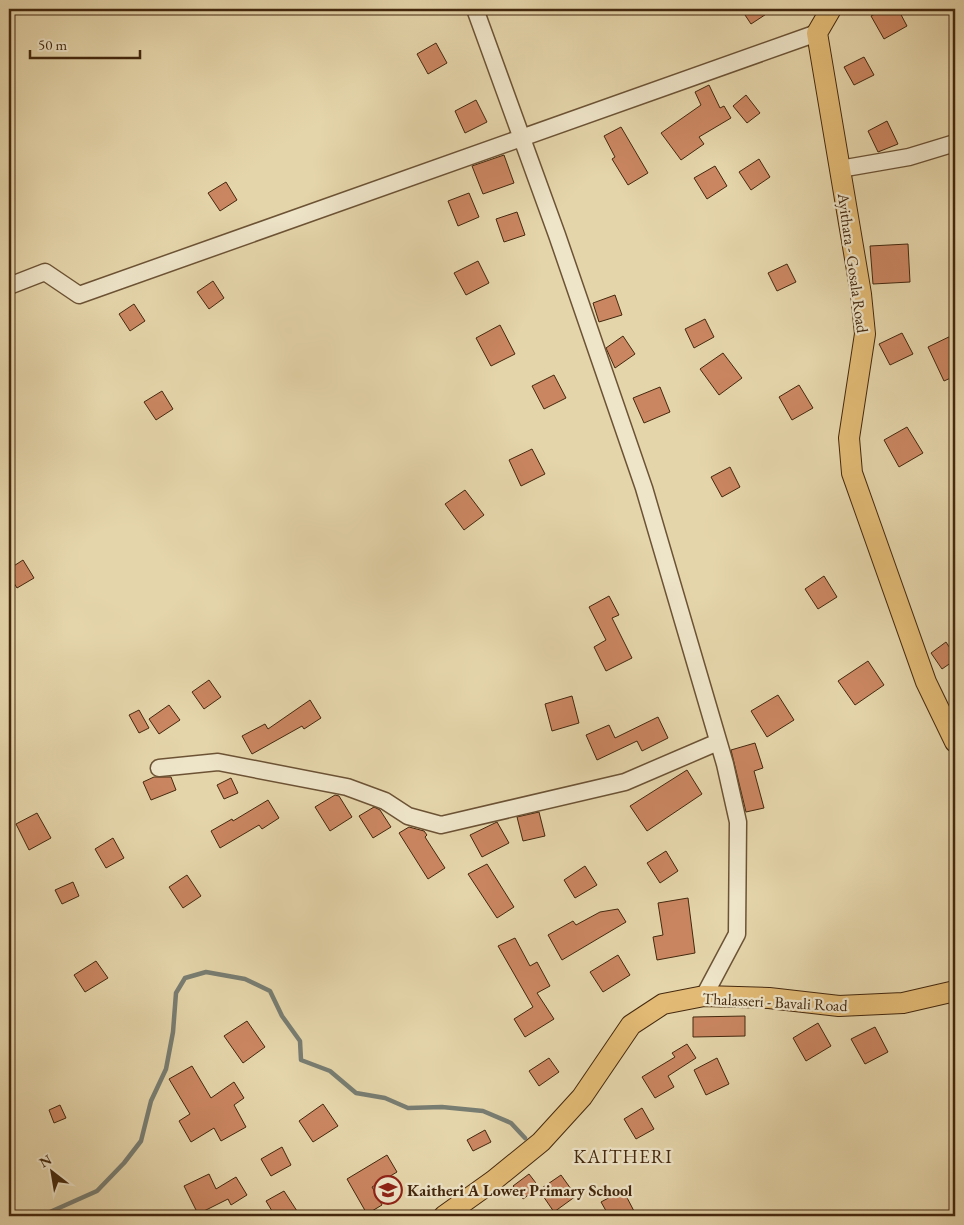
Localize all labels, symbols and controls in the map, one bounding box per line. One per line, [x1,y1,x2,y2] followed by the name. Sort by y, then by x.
[30,28,140,60] scale bar
[38,35,67,54] text: 50 m
[833,191,873,335] street label: Ayithara - Gosala Road
[702,988,849,1016] street label: Thalasseri - Bavali Road
[573,1144,673,1169] district label: KAITHERI
[28,1148,78,1198] north arrow
[36,1150,55,1171] text: N
[373,1175,403,1205] school or university icon: Kaitheri A Lower Primary School
[407,1180,633,1201] place label: Kaitheri A Lower Primary School

